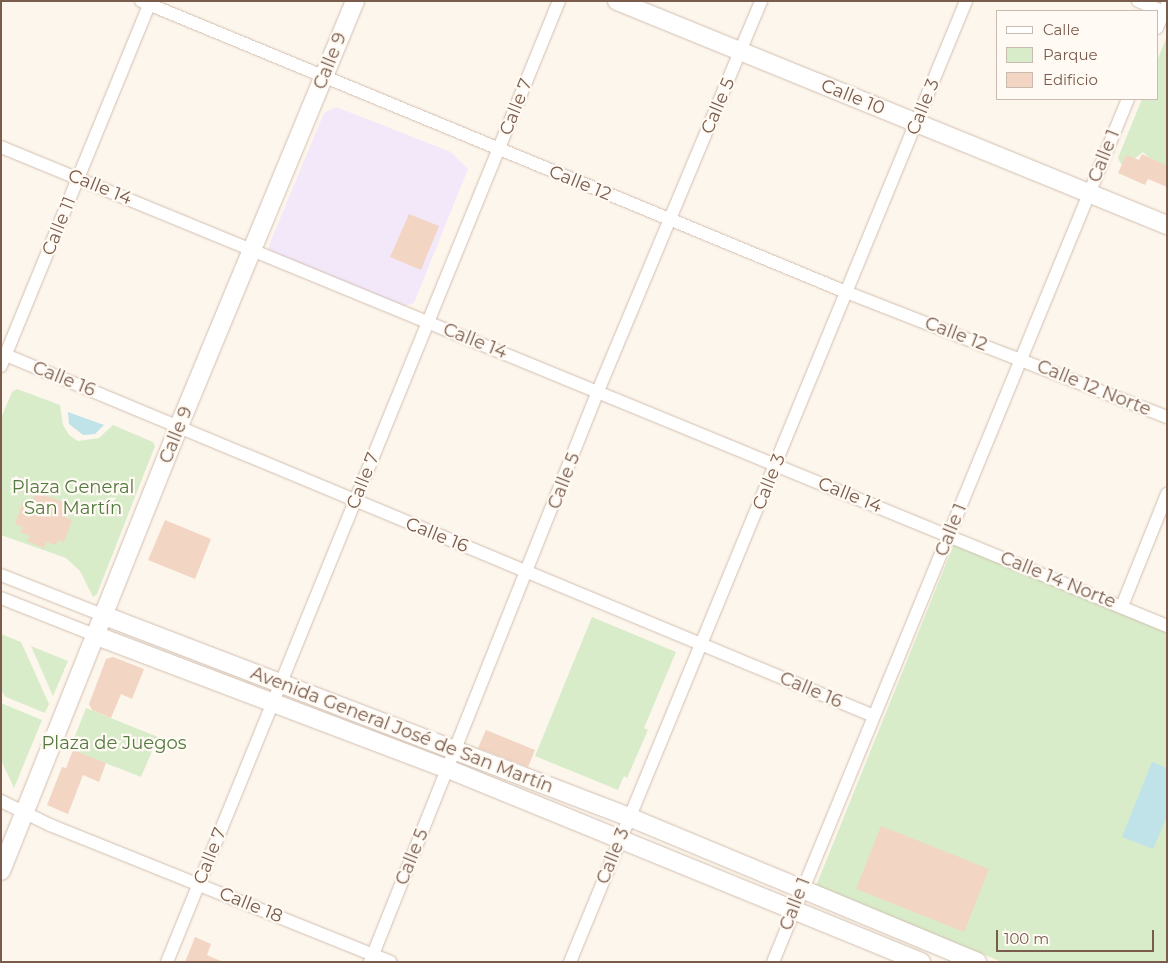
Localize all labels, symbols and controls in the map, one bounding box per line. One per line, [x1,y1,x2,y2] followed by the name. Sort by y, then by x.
[996,10,1158,100] legend
[1043,20,1080,39] text: Calle
[309,29,351,93] street label: Calle 9
[1043,45,1098,64] text: Parque
[1043,70,1098,89] text: Edificio
[818,74,888,120] street label: Calle 10
[697,75,739,137] street label: Calle 5
[495,76,537,138] street label: Calle 7
[902,76,944,138] street label: Calle 3
[1084,126,1124,186] street label: Calle 1
[546,161,614,205] street label: Calle 12
[65,164,135,210] street label: Calle 14
[37,193,81,259] street label: Calle 11
[922,312,990,356] street label: Calle 12
[440,318,510,364] street label: Calle 14
[1034,355,1154,421] street label: Calle 12 Norte
[29,357,99,401] street label: Calle 16
[155,403,197,467] street label: Calle 9
[342,450,384,512] street label: Calle 7
[543,450,585,512] street label: Calle 5
[748,451,790,513] street label: Calle 3
[815,472,885,518] street label: Calle 14
[12,477,134,520] park label: Plaza General San Martín
[931,500,971,560] street label: Calle 1
[402,513,472,557] street label: Calle 16
[997,547,1119,613] street label: Calle 14 Norte
[248,662,556,798] street label: Avenida General José de San Martín
[776,667,846,713] street label: Calle 16
[41,732,187,754] park label: Plaza de Juegos
[189,825,231,887] street label: Calle 7
[592,825,634,887] street label: Calle 3
[391,826,433,888] street label: Calle 5
[775,874,815,934] street label: Calle 1
[216,883,286,927] street label: Calle 18
[998,920,1156,952] scale bar
[1004,929,1049,948] text: 100 m

